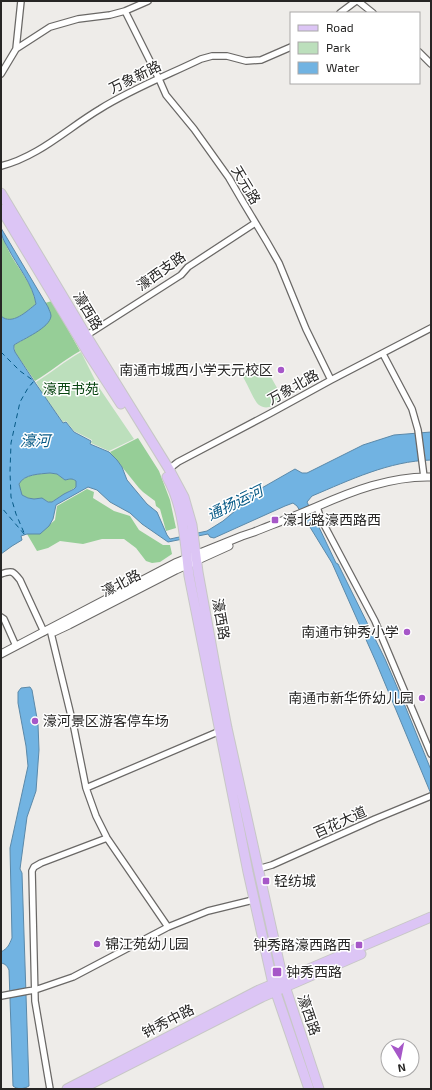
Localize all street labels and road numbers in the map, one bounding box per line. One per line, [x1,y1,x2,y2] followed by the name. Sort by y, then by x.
[106,57,164,96] street label: 万象新路
[228,162,265,207] street label: 天元路
[133,248,189,294] street label: 濠西支路
[70,288,107,333] street label: 濠西路
[264,366,321,408] street label: 万象北路
[98,565,143,600] street label: 濠北路
[209,597,234,641] street label: 濠西路
[311,802,369,841] street label: 百花大道
[295,992,324,1037] street label: 濠西路
[139,1000,197,1041] street label: 钟秀中路

